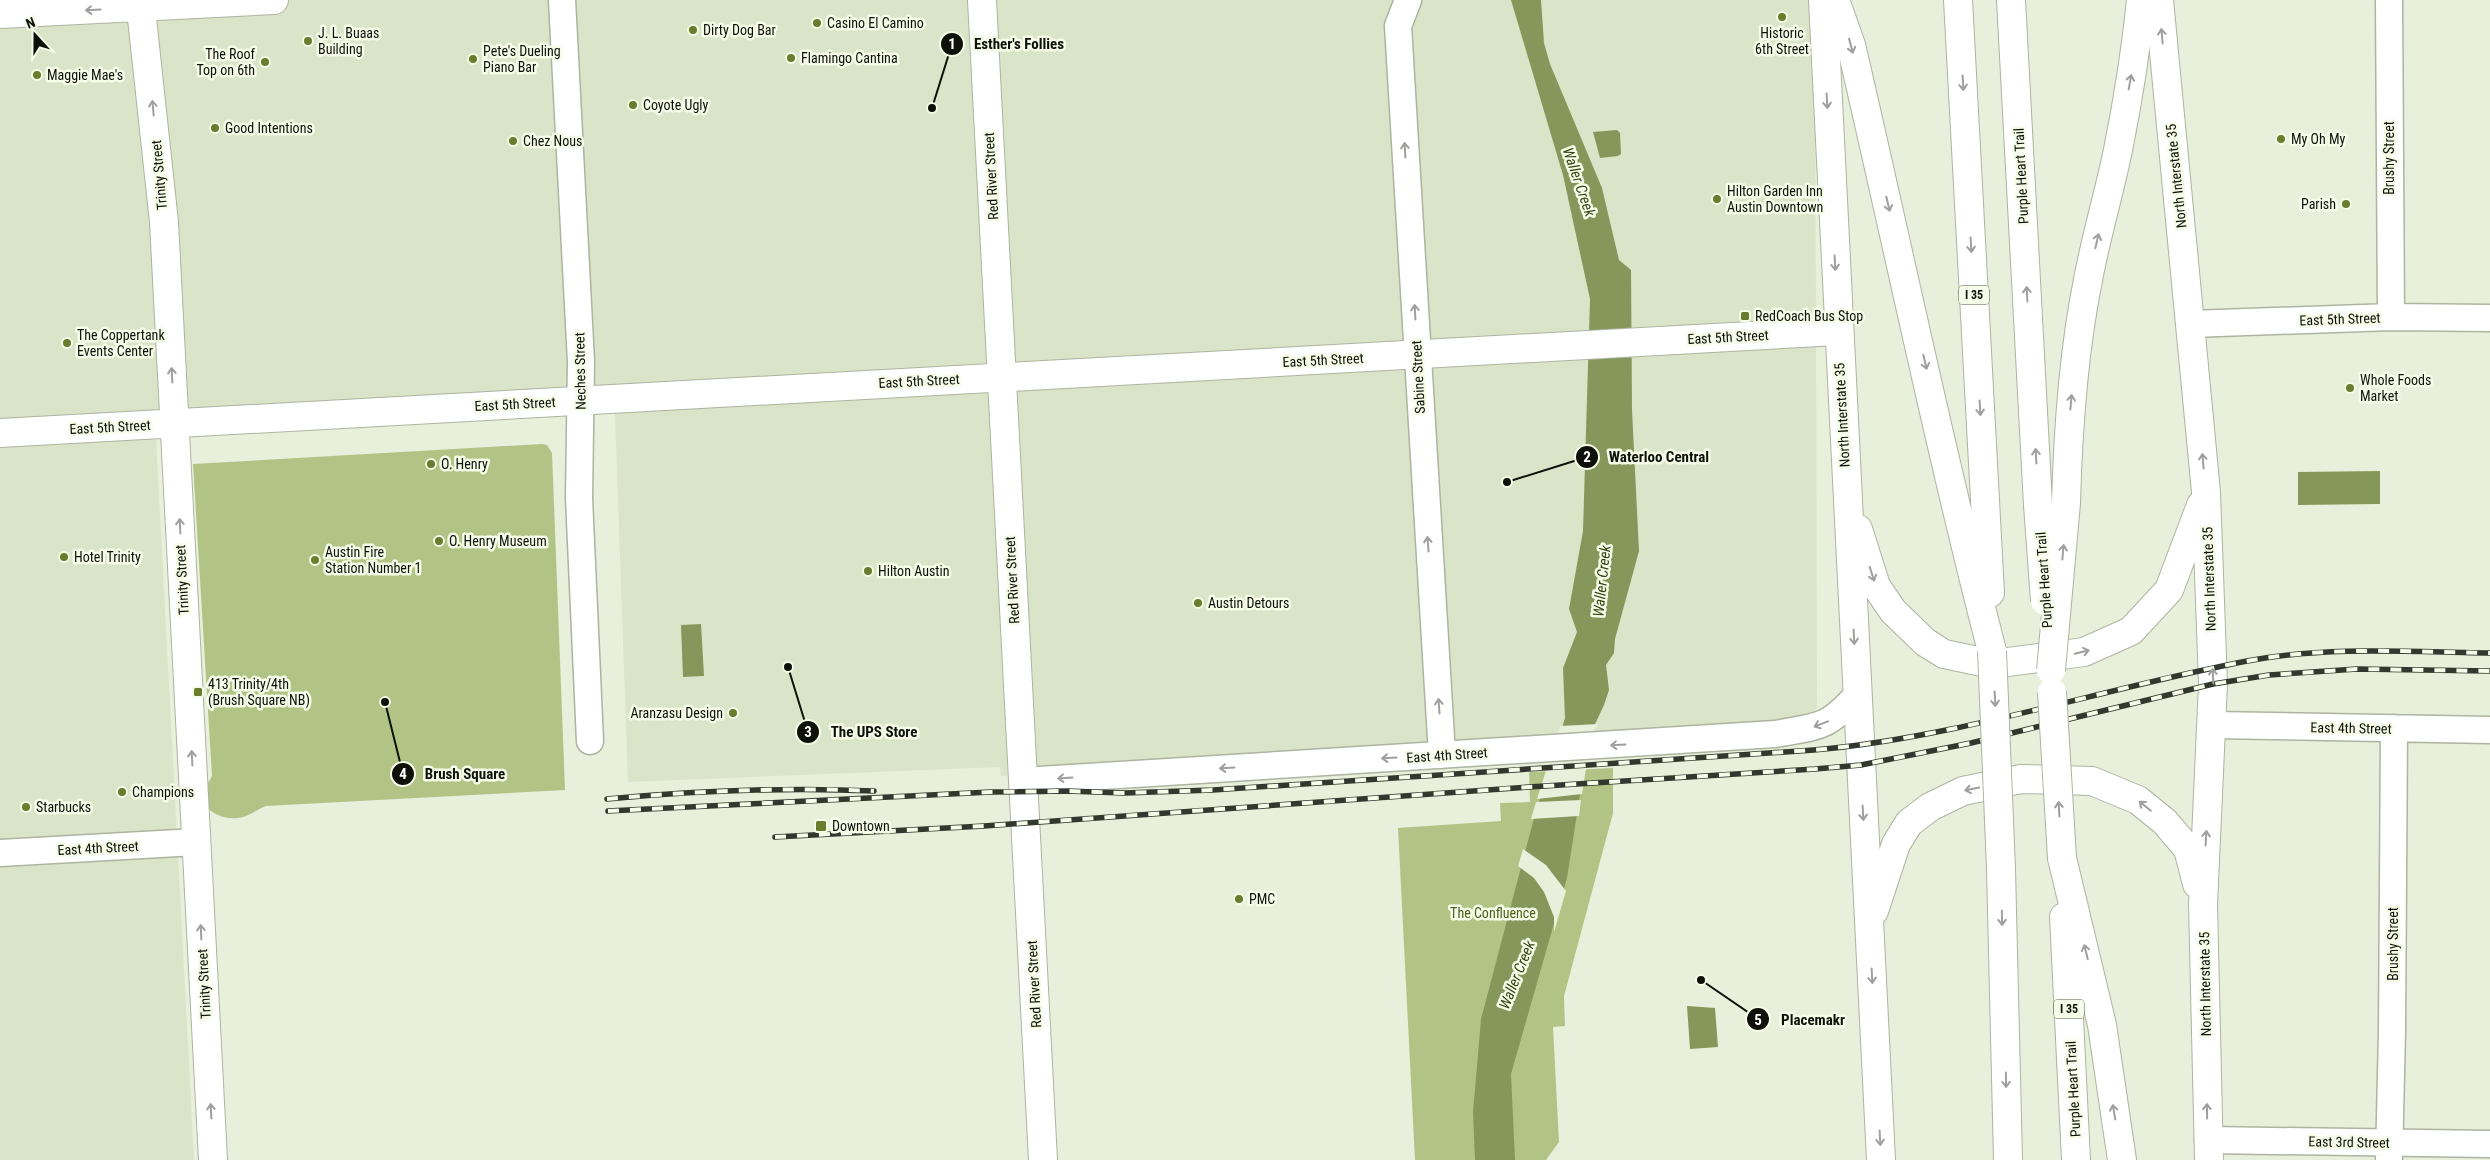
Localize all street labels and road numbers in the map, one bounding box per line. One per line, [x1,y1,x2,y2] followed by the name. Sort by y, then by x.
[2381,121,2397,195] street label: Brushy Street
[2163,123,2189,229] street label: North Interstate 35
[2010,128,2032,224] street label: Purple Heart Trail
[981,132,1001,220] street label: Red River Street
[148,139,170,211] street label: Trinity Street
[1959,286,1989,304] road number: I 35
[2299,310,2381,328] street label: East 5th Street
[1687,327,1769,347] street label: East 5th Street
[571,332,589,410] street label: Neches Street
[1408,340,1428,414] street label: Sabine Street
[1282,350,1364,370] street label: East 5th Street
[1831,362,1853,468] street label: North Interstate 35
[878,371,960,391] street label: East 5th Street
[474,394,556,414] street label: East 5th Street
[69,417,151,437] street label: East 5th Street
[2199,526,2219,632] street label: North Interstate 35
[2033,531,2055,629] street label: Purple Heart Trail
[1002,536,1022,624] street label: Red River Street
[172,545,192,615] street label: Trinity Street
[2310,719,2392,737] street label: East 4th Street
[1406,744,1488,766] street label: East 4th Street
[57,838,139,858] street label: East 4th Street
[2385,907,2401,981] street label: Brushy Street
[2196,931,2214,1036] street label: North Interstate 35
[1024,940,1044,1028] street label: Red River Street
[194,949,214,1019] street label: Trinity Street
[2054,1000,2084,1019] road number: I 35
[2062,1041,2084,1137] street label: Purple Heart Trail
[2308,1133,2390,1151] street label: East 3rd Street

